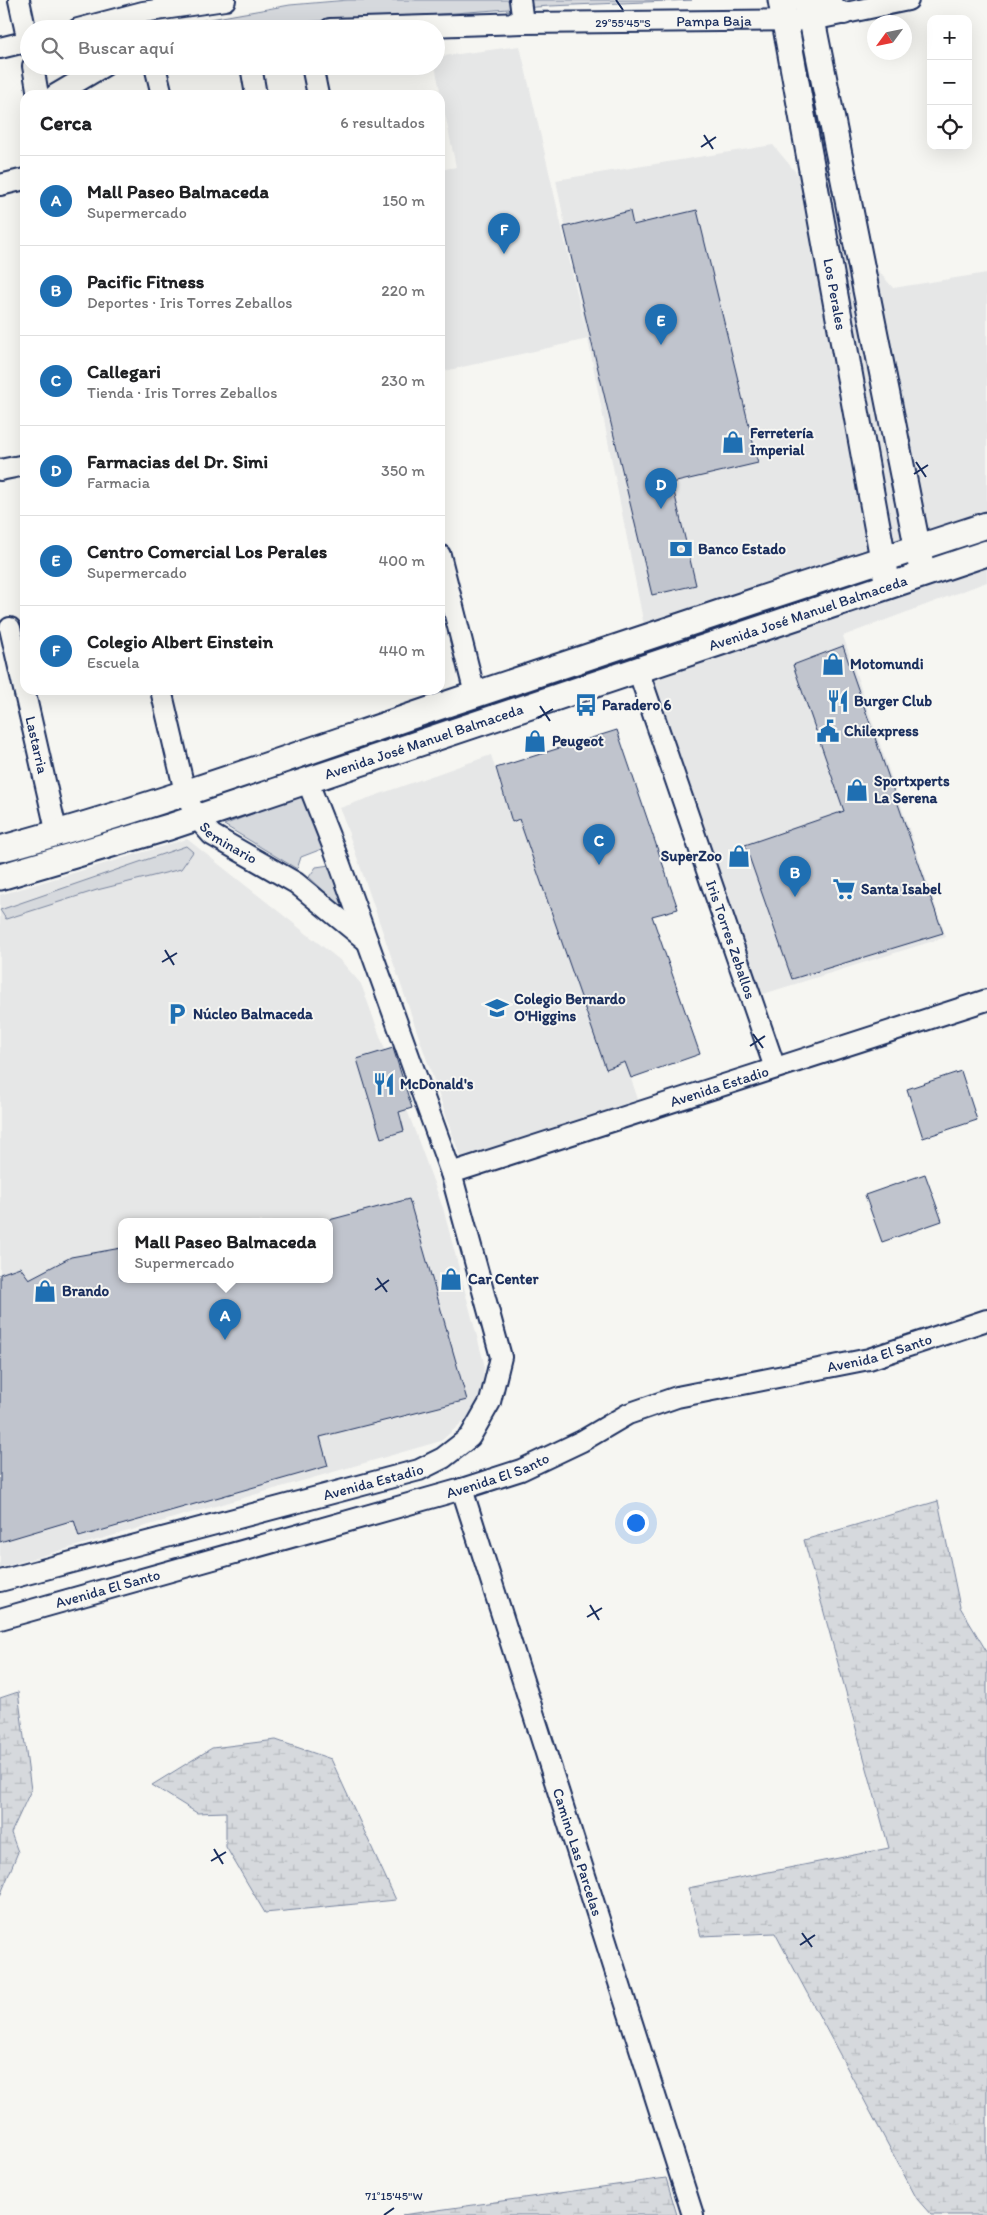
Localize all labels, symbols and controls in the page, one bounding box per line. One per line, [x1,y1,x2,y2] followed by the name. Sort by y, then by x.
[676,12,752,30] street label: Pampa Baja
[867,15,912,60] north arrow
[927,15,972,150] map controls
[927,15,972,60] button: +
[595,16,651,30] text: 29°55'45"S
[20,20,445,75] search box
[38,34,66,62] icon: search
[78,36,174,59] text: Buscar aquí
[927,60,972,105] button: −
[927,105,972,150] button: locate
[40,110,92,135] text: Cerca
[340,113,425,132] text: 6 resultados
[87,180,269,203] text: Mall Paseo Balmaceda
[51,191,61,210] text: A
[382,191,425,210] text: 150 m
[87,203,187,222] text: Supermercado
[488,213,520,254] pin: F
[819,257,850,332] street label: Los Perales
[87,270,204,293] text: Pacific Fitness
[51,281,61,300] text: B
[381,281,425,300] text: 220 m
[87,293,292,312] text: Deportes · Iris Torres Zeballos
[645,304,677,345] pin: E
[87,360,161,383] text: Callegari
[51,371,61,390] text: C
[381,371,425,390] text: 230 m
[87,383,277,402] text: Tienda · Iris Torres Zeballos
[750,424,814,460] place label: Ferretería Imperial
[720,429,746,455] shop icon: Ferretería Imperial
[87,450,268,473] text: Farmacias del Dr. Simi
[51,461,61,480] text: D
[381,461,425,480] text: 350 m
[645,468,677,509] pin: D
[87,473,150,492] text: Farmacia
[668,536,694,562] bank icon: Banco Estado
[87,540,327,563] text: Centro Comercial Los Perales
[698,540,786,558] place label: Banco Estado
[52,551,60,570] text: E
[379,551,425,570] text: 400 m
[87,563,187,582] text: Supermercado
[706,571,910,655] street label: Avenida José Manuel Balmaceda
[87,630,273,653] text: Colegio Albert Einstein
[52,641,60,660] text: F
[379,641,425,660] text: 440 m
[820,651,846,677] shop icon: Motomundi
[87,653,140,672] text: Escuela
[850,655,924,673] place label: Motomundi
[825,688,851,714] restaurant icon: Burger Club
[573,692,599,718] bus stop icon: Paradero 6
[854,692,932,711] place label: Burger Club
[602,696,672,714] place label: Paradero 6
[322,700,526,783] street label: Avenida José Manuel Balmaceda
[21,714,52,776] street label: Lastarria
[815,718,841,744] public building icon: Chilexpress
[844,722,919,741] place label: Chilexpress
[522,728,548,754] shop icon: Peugeot
[552,732,604,751] place label: Peugeot
[874,772,950,807] place label: Sportxperts La Serena
[844,777,870,803] shop icon: Sportxperts La Serena
[195,818,260,868] street label: Seminario
[583,824,615,865] pin: C
[726,843,752,869] shop icon: SuperZoo
[661,847,722,866] place label: SuperZoo
[779,856,811,897] pin: B
[831,876,857,902] supermarket icon: Santa Isabel
[702,878,760,1002] street label: Iris Torres Zeballos
[861,880,942,898] place label: Santa Isabel
[514,990,626,1026] place label: Colegio Bernardo O'Higgins
[484,995,510,1021] school or university icon: Colegio Bernardo O'Higgins
[164,1001,190,1027] parking icon: Núcleo Balmaceda
[193,1005,313,1023] place label: Núcleo Balmaceda
[668,1062,771,1111] street label: Avenida Estadio
[371,1071,397,1097] restaurant icon: McDonald's
[400,1075,474,1093] place label: McDonald's
[118,1218,333,1283] popup
[135,1230,316,1253] text: Mall Paseo Balmaceda
[135,1253,234,1272] text: Supermercado
[438,1266,464,1292] shop icon: Car Center
[468,1270,539,1288] place label: Car Center
[32,1278,58,1304] shop icon: Brando
[62,1282,110,1300] place label: Brando
[209,1299,241,1340] pin: A
[826,1330,934,1376] street label: Avenida El Santo
[444,1449,552,1502] street label: Avenida El Santo
[321,1460,427,1504] street label: Avenida Estadio
[623,1510,649,1536] your location
[53,1565,162,1612] street label: Avenida El Santo
[549,1786,606,1919] street label: Camino Las Parcelas
[365,2189,423,2203] text: 71°15'45"W

